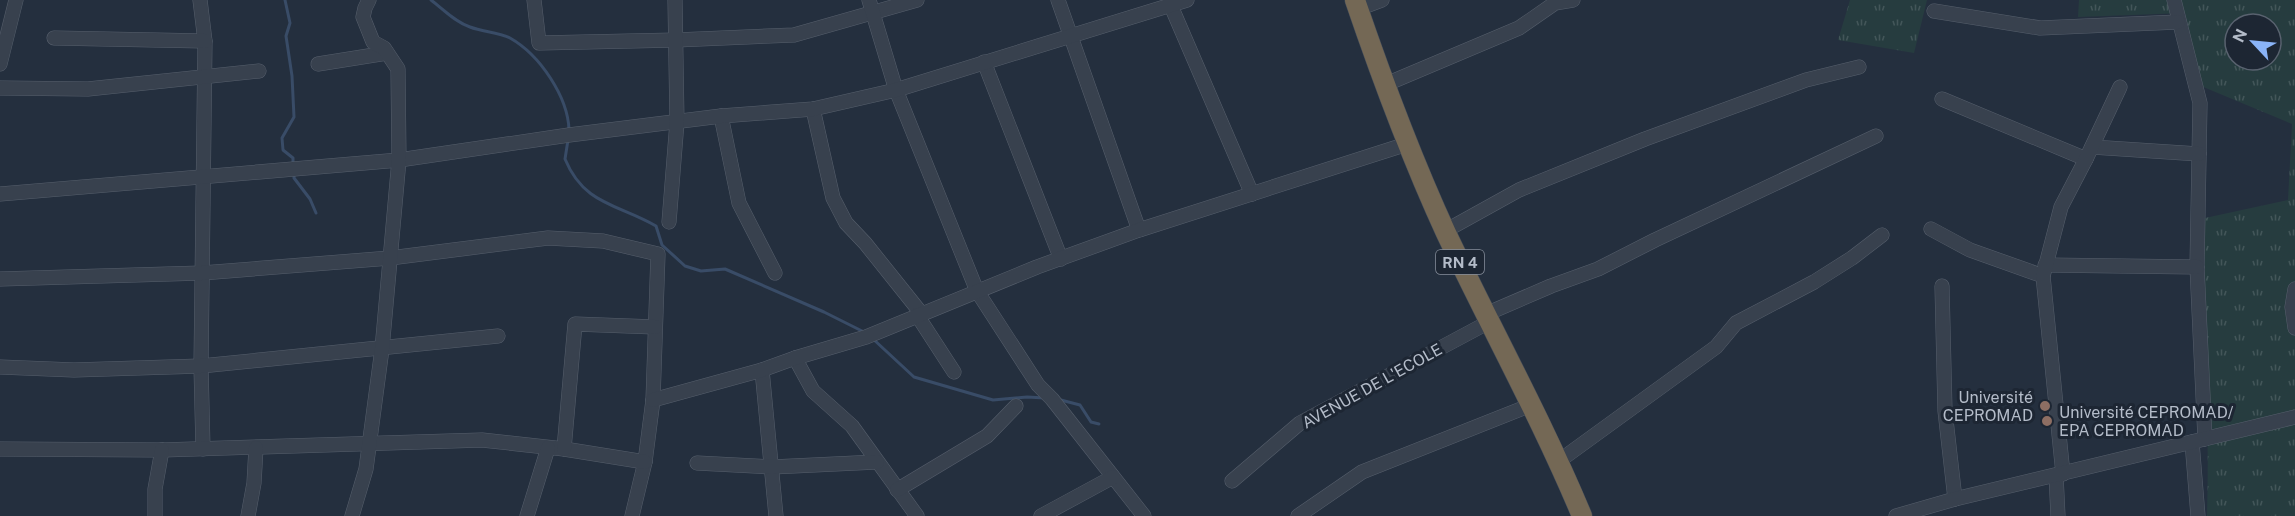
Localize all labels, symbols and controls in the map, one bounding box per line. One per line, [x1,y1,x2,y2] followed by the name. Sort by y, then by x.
[2223,12,2283,72] north arrow
[2229,26,2251,45] text: N
[1436,250,1484,274] road number: RN 4
[1299,340,1445,432] street label: AVENUE DE L'ECOLE
[1943,388,2033,425] place label: Université CEPROMAD
[2038,399,2052,413] marker: Université CEPROMAD
[2059,403,2234,440] place label: Université CEPROMAD/ EPA CEPROMAD
[2040,414,2054,428] marker: Université CEPROMAD/ EPA CEPROMAD

